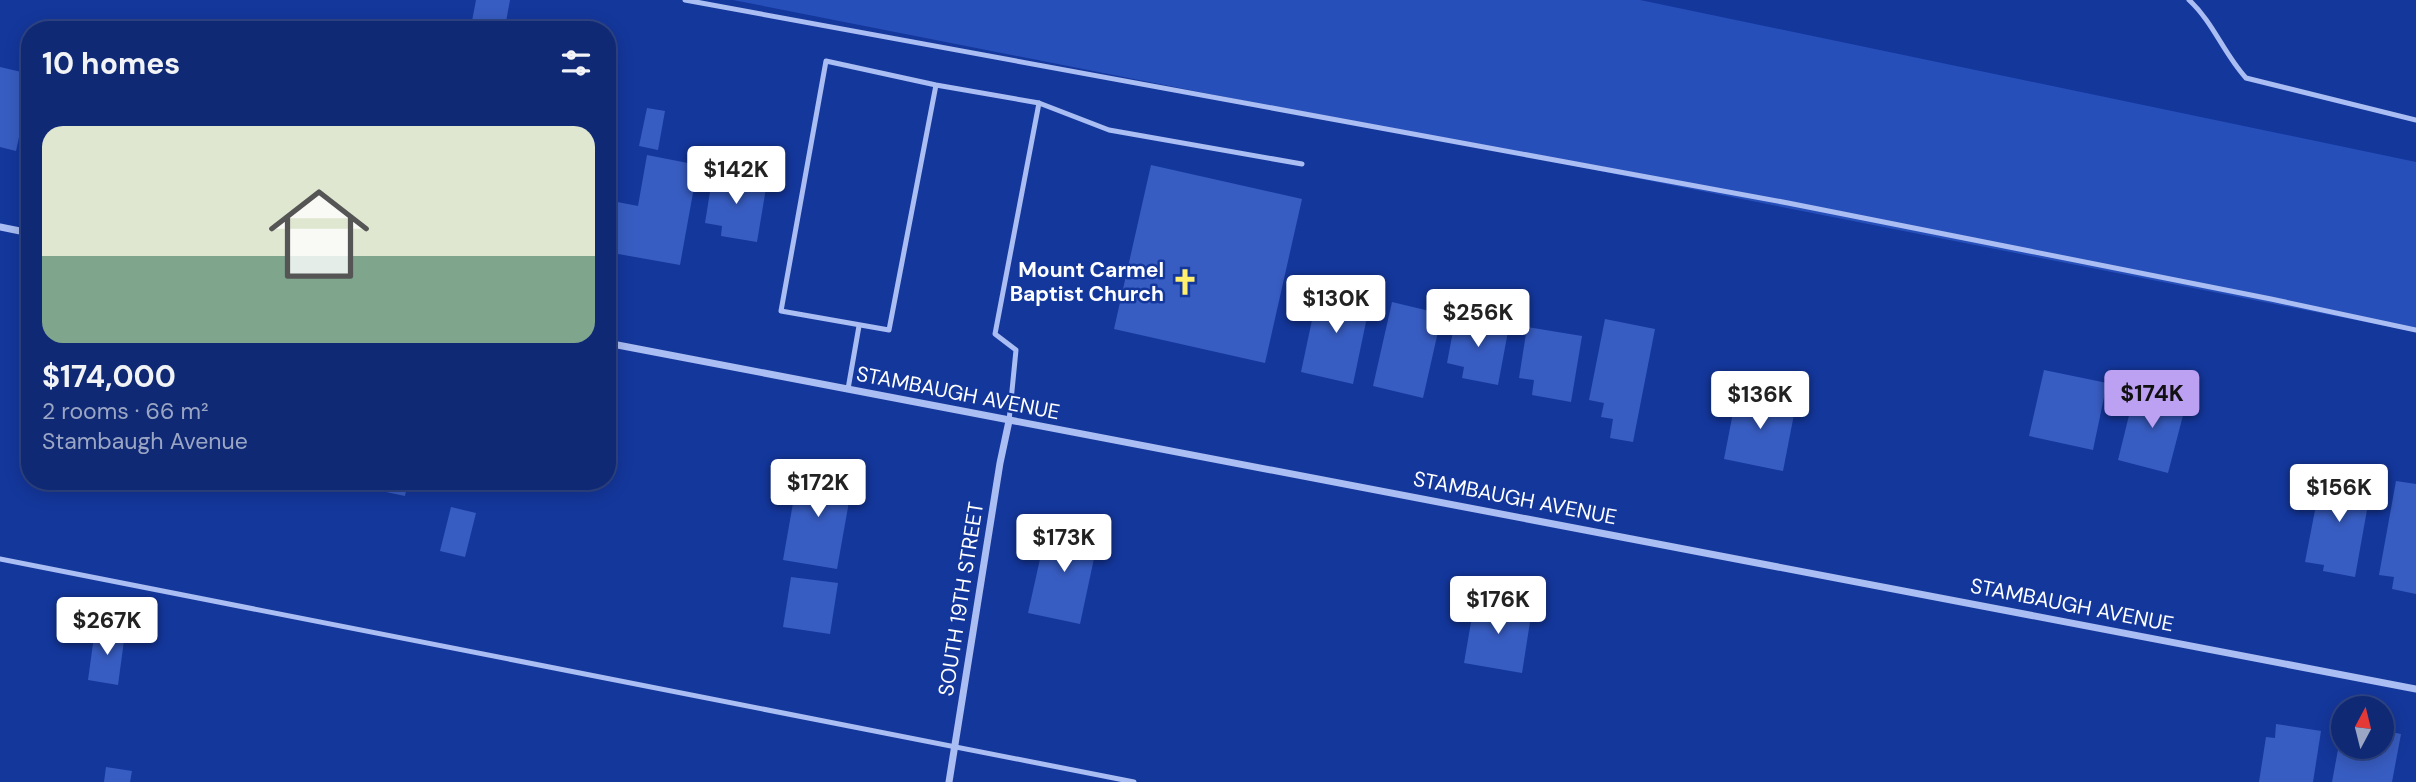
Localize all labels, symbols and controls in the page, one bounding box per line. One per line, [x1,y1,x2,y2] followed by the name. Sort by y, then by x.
[42,44,180,83] text: 10 homes
[557,44,595,82] icon: filters
[687,146,785,206] pin: $142K
[703,154,769,184] text: $142K
[256,171,382,297] icon: home
[1010,256,1164,308] place label: Mount Carmel Baptist Church
[1170,267,1200,297] church icon: Mount Carmel Baptist Church
[1287,276,1385,335] pin: $130K
[1302,283,1370,313] text: $130K
[1429,290,1527,349] pin: $256K
[1442,297,1514,327] text: $256K
[42,357,176,396] text: $174,000
[854,360,1062,426] street label: STAMBAUGH AVENUE
[2103,370,2201,430] pin: $174K
[1711,372,1809,431] pin: $136K
[2120,378,2184,408] text: $174K
[1727,379,1793,409] text: $136K
[42,396,209,426] text: 2 rooms · 66 m²
[42,426,248,456] text: Stambaugh Avenue
[769,460,867,519] pin: $172K
[2290,464,2388,524] pin: $156K
[1411,465,1619,531] street label: STAMBAUGH AVENUE
[787,467,849,497] text: $172K
[2306,472,2372,502] text: $156K
[932,500,990,698] street label: SOUTH 19TH STREET
[1015,514,1113,574] pin: $173K
[1032,522,1096,552] text: $173K
[1968,572,2176,638] street label: STAMBAUGH AVENUE
[1449,576,1547,636] pin: $176K
[1466,584,1530,614] text: $176K
[58,598,156,657] pin: $267K
[73,605,141,635] text: $267K
[2331,696,2394,760] north arrow
[2331,696,2394,759] map controls

